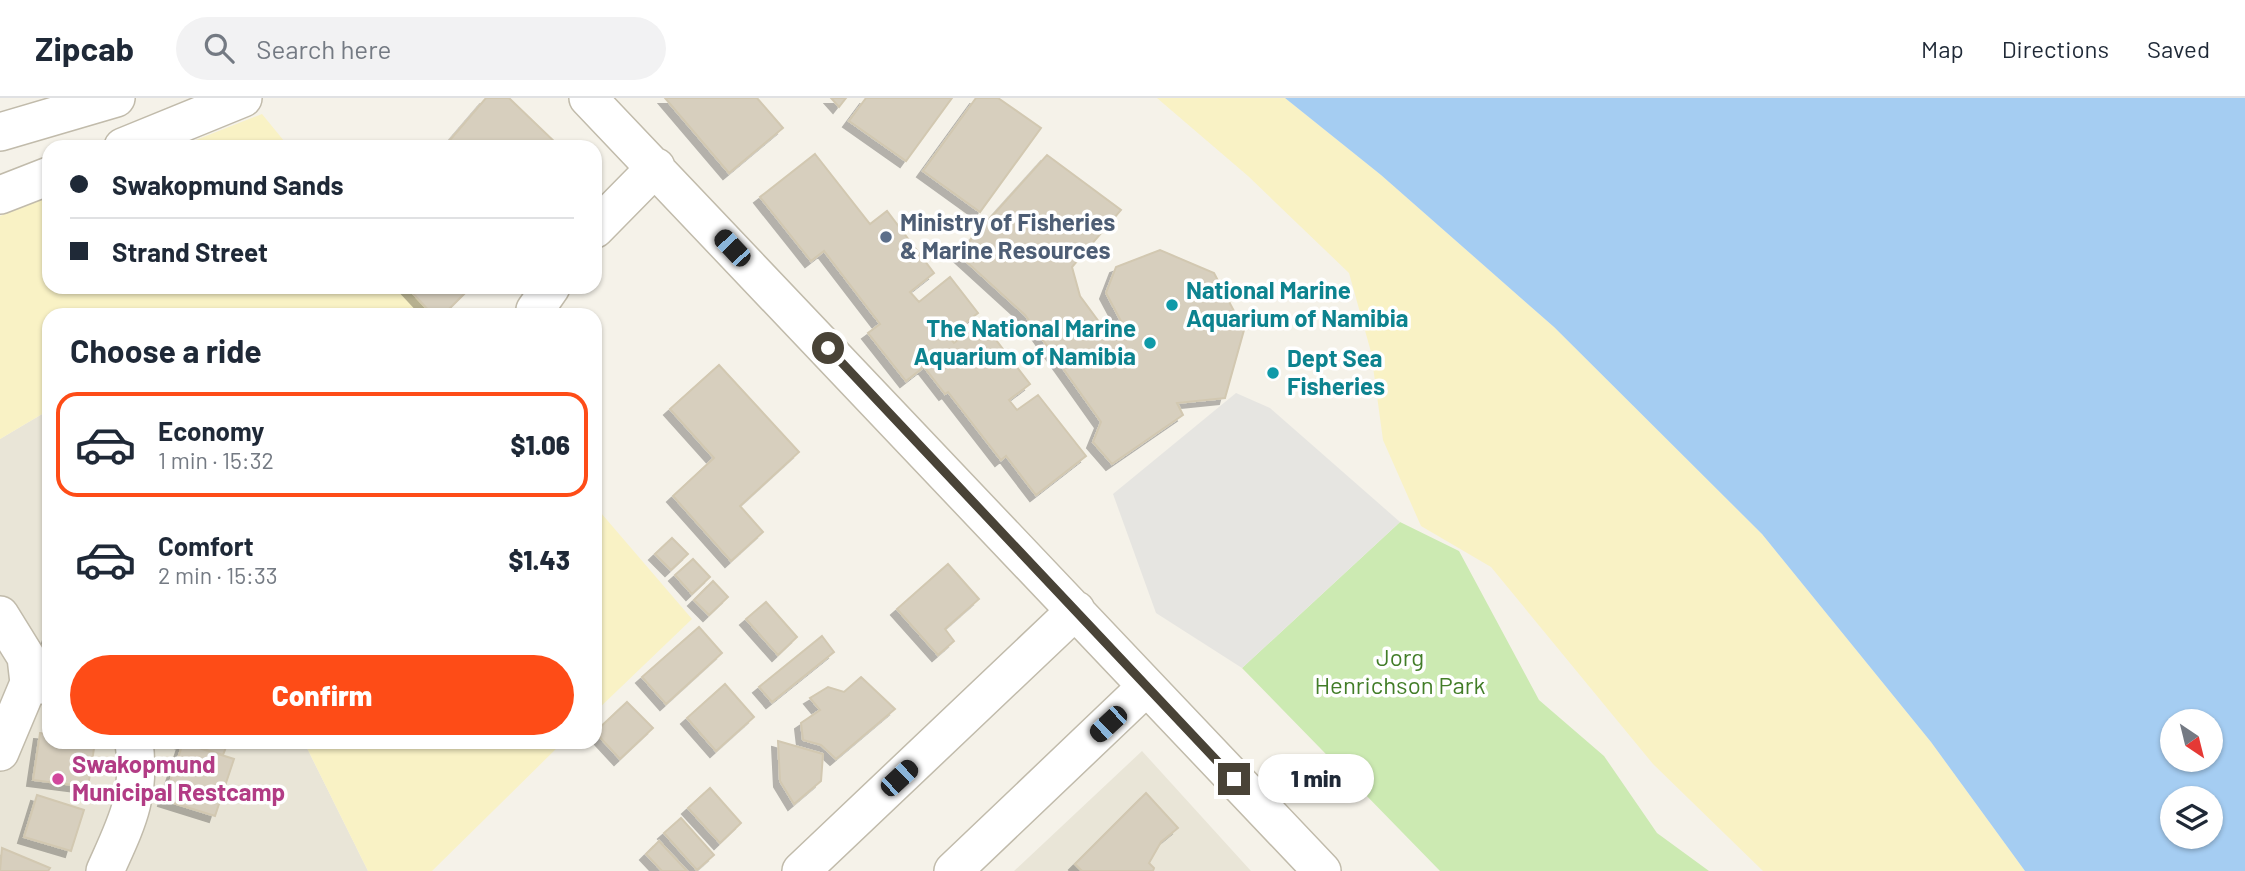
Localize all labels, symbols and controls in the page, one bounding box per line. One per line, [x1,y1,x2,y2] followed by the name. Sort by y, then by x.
[176,17,666,80] search box
[35,28,134,68] text: Zipcab
[200,29,238,67] icon: search
[256,33,391,64] text: Search here
[1921,34,1964,63] text: Map
[2002,34,2109,63] text: Directions
[2147,34,2210,63] text: Saved
[112,169,344,200] text: Swakopmund Sands
[900,207,1115,264] place label: Ministry of Fisheries & Marine Resources
[710,225,755,271] car
[878,229,894,245] marker: Ministry of Fisheries & Marine Resources
[112,236,268,267] text: Strand Street
[1186,275,1409,332] place label: National Marine Aquarium of Namibia
[1164,297,1180,313] marker: National Marine Aquarium of Namibia
[913,313,1136,370] place label: The National Marine Aquarium of Namibia
[70,331,262,369] text: Choose a ride
[812,332,844,364] route start
[1142,335,1158,351] marker: The National Marine Aquarium of Namibia
[1287,343,1385,400] place label: Dept Sea Fisheries
[1265,365,1281,381] marker: Dept Sea Fisheries
[74,413,137,476] icon: car
[158,415,264,446] text: Economy
[510,429,570,460] text: $1.06
[158,446,274,474] text: 1 min · 15:32
[74,528,137,591] icon: car
[158,530,254,561] text: Comfort
[508,544,570,575] text: $1.43
[158,561,278,589] text: 2 min · 15:33
[1314,642,1486,699] park label: Jorg Henrichson Park
[70,655,574,735] button: Confirm
[1086,702,1131,746] car
[2160,709,2222,772] north arrow
[2160,709,2223,849] map controls
[72,749,285,806] place label: Swakopmund Municipal Restcamp
[1258,754,1374,804] callout: 1 min
[877,756,922,800] car
[1218,763,1250,795] route end
[1291,764,1341,792] text: 1 min
[50,771,66,787] marker: Swakopmund Municipal Restcamp
[2160,786,2223,849] button: layers

